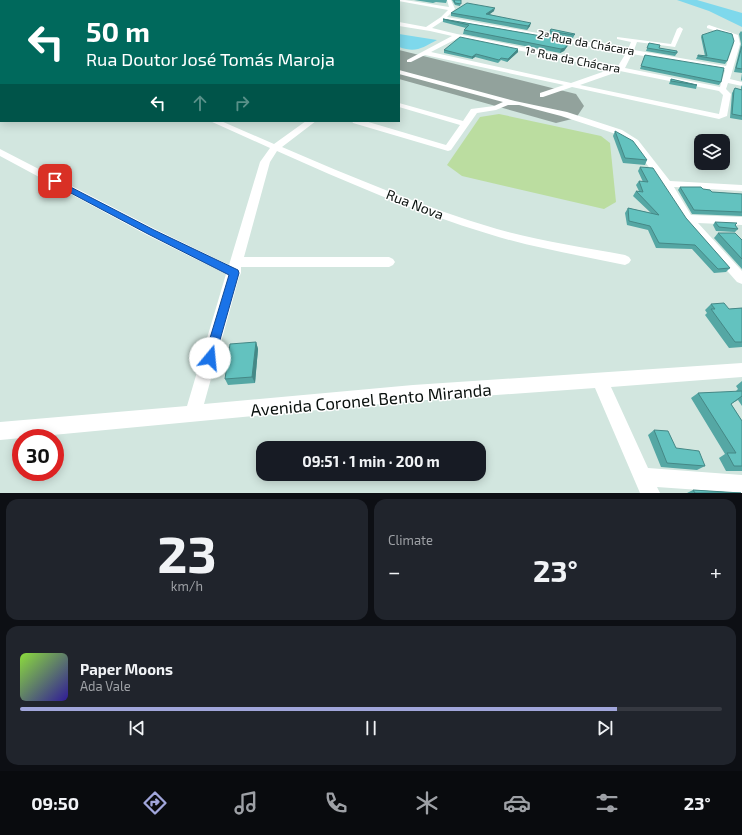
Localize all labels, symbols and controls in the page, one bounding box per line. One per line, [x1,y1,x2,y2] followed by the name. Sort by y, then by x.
[86,14,150,48] text: 50 m
[20,16,72,68] icon: left
[536,27,636,57] street label: 2ª Rua da Chácara
[524,43,622,75] street label: 1ª Rua da Chácara
[86,48,335,70] text: Rua Doutor José Tomás Maroja
[147,92,169,114] icon: left
[189,92,211,114] icon: ahead
[231,92,253,114] icon: right
[694,134,730,170] map controls
[694,134,730,170] button: layers
[38,164,72,198] pin
[44,170,66,192] icon: arrive
[384,185,446,223] street label: Rua Nova
[189,337,231,379] position arrow
[250,378,492,420] street label: Avenida Coronel Bento Miranda
[12,429,64,481] speed limit sign: 30
[302,452,440,470] text: 09:51 · 1 min · 200 m
[157,521,217,583] text: 23
[388,532,433,548] text: Climate
[533,552,578,588] text: 23°
[388,558,401,584] text: −
[710,558,722,584] text: +
[171,578,203,594] text: km/h
[80,660,173,678] text: Paper Moons
[80,678,131,694] text: Ada Vale
[126,717,148,739] icon: previous
[360,717,382,739] icon: pause
[594,717,616,739] icon: next
[141,789,169,817] icon: directions
[232,789,260,817] icon: music
[322,789,350,817] icon: phone
[413,789,441,817] icon: climate
[503,789,531,817] icon: car
[593,789,621,817] icon: filters
[31,792,79,814] text: 09:50
[684,792,711,814] text: 23°

